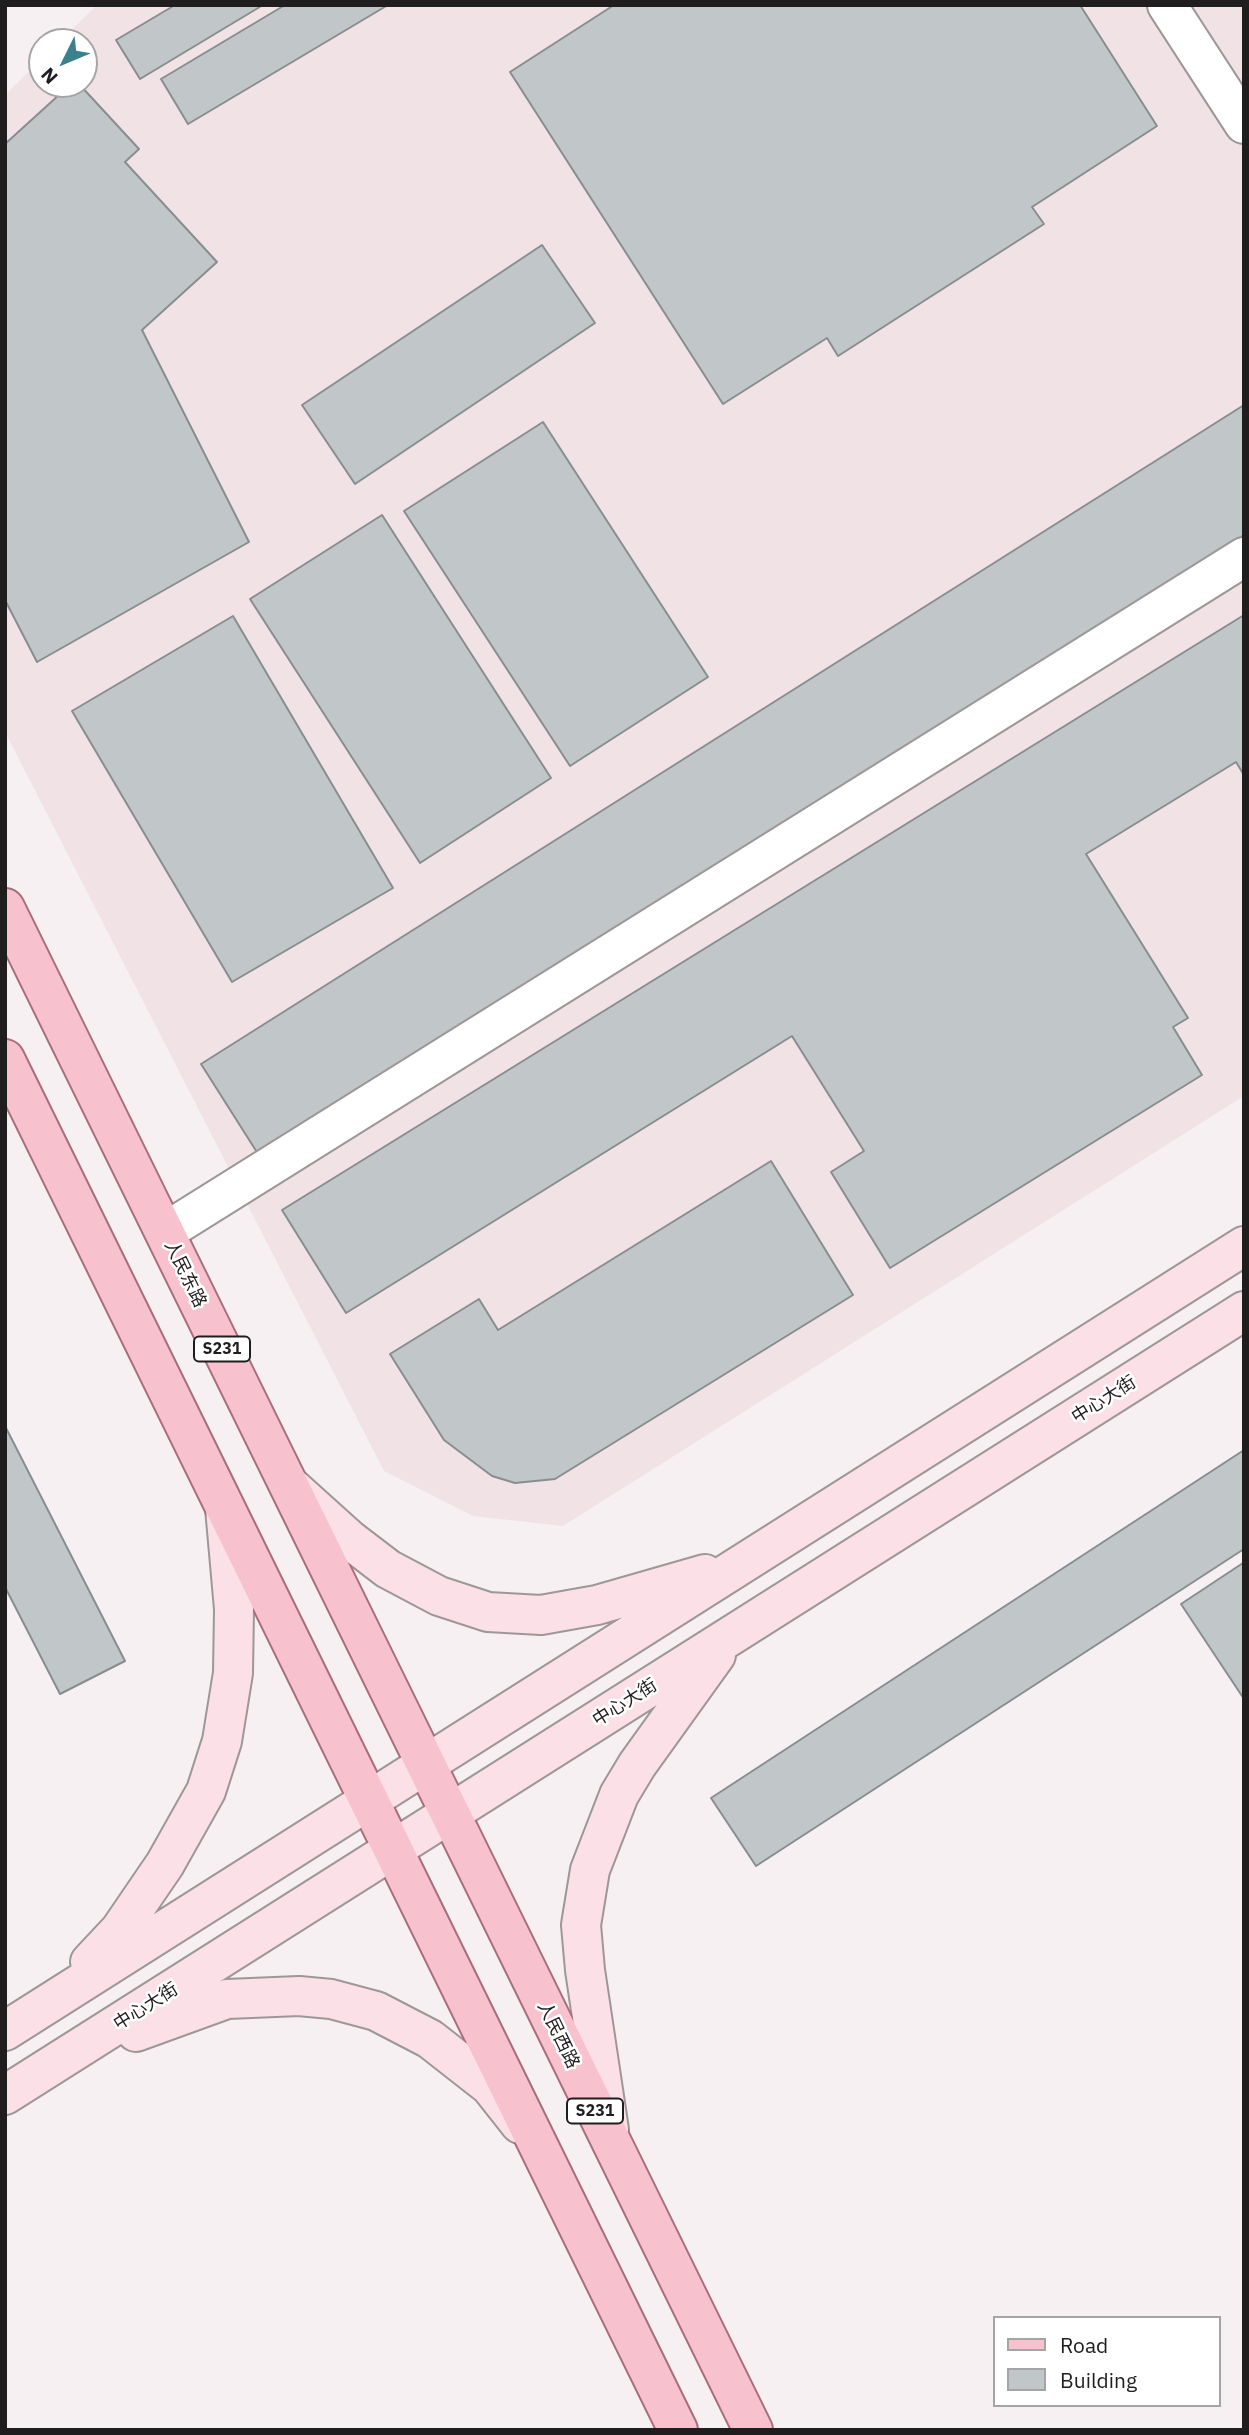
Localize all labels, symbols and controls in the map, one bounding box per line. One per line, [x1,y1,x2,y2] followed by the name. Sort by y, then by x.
[28,28,98,98] north arrow
[36,63,63,89] text: N
[160,1237,210,1311] street label: 人民东路
[194,1336,250,1362] road number: S231
[1068,1372,1140,1428] street label: 中心大街
[589,1675,661,1731] street label: 中心大街
[110,1979,182,2035] street label: 中心大街
[533,1998,583,2072] street label: 人民西路
[567,2098,623,2124] road number: S231
[993,2316,1221,2407] legend
[1060,2331,1108,2359] text: Road
[1060,2366,1137,2394] text: Building

